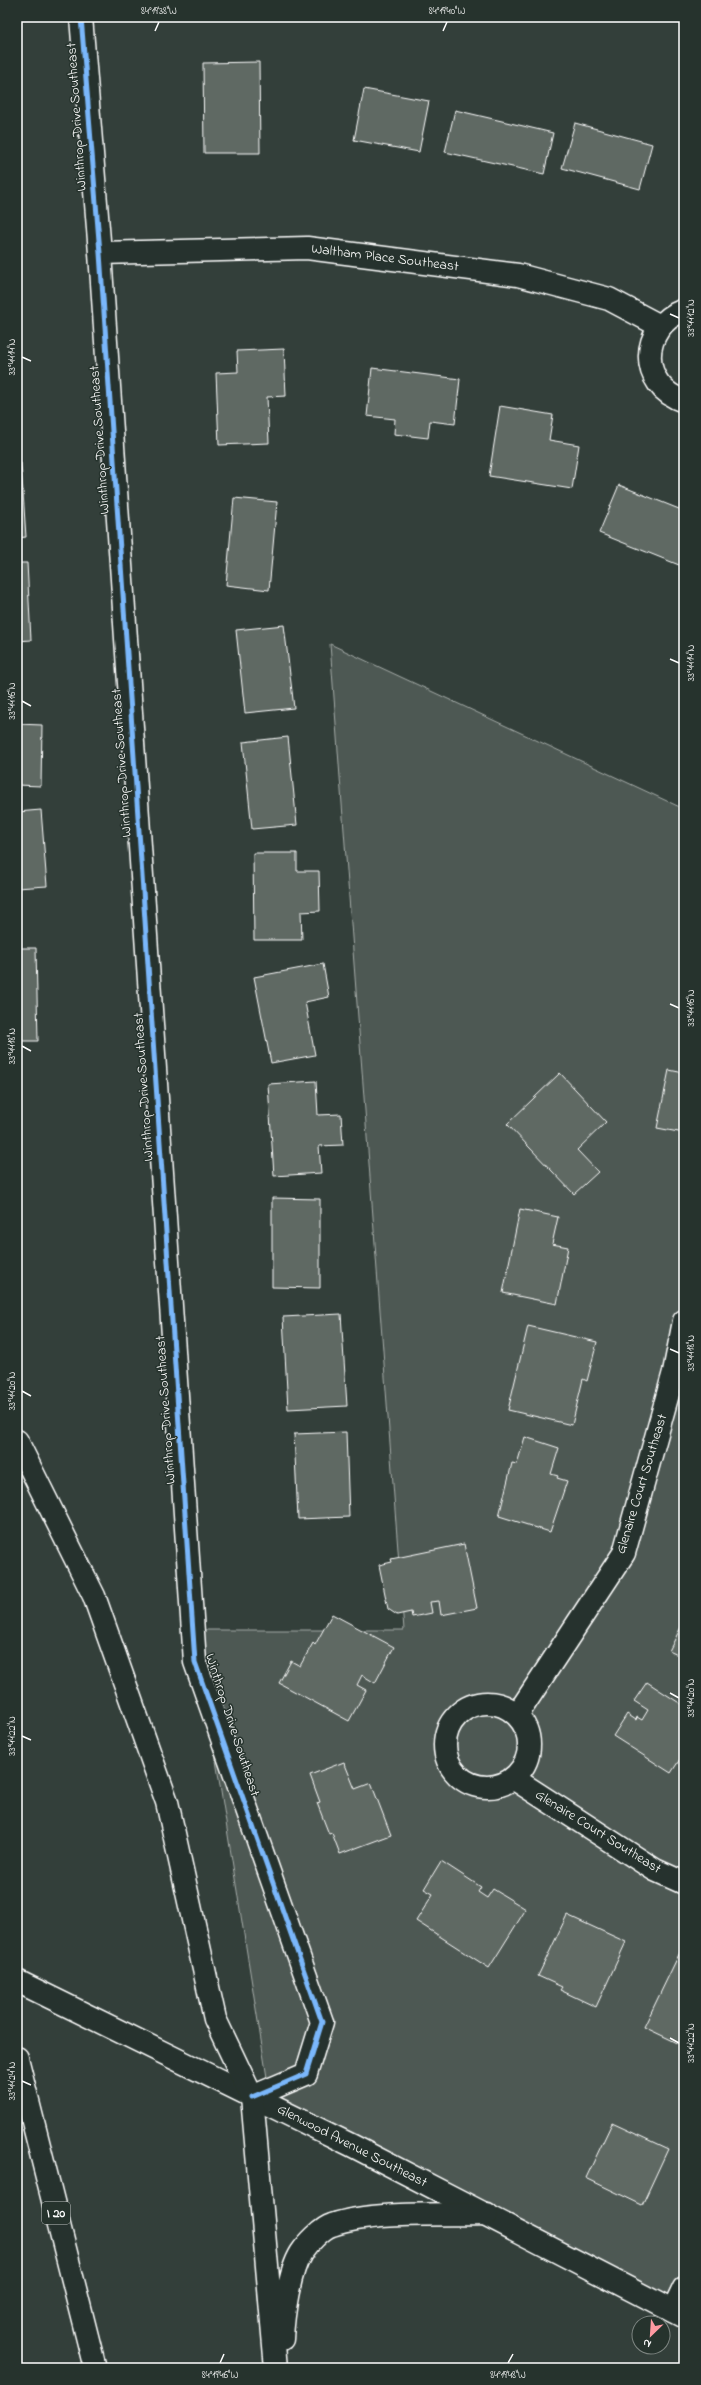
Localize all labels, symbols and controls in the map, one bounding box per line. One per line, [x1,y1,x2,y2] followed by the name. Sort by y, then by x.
[141,4,177,19] text: 84°19'38"W
[429,4,465,19] text: 84°19'40"W
[61,42,93,192] street label: Winthrop Drive Southeast
[310,239,460,278] street label: Waltham Place Southeast
[684,299,699,337] text: 33°44'12"N
[5,338,20,375] text: 33°44'14"N
[84,365,116,515] street label: Winthrop Drive Southeast
[684,644,699,681] text: 33°44'14"N
[5,682,20,719] text: 33°44'16"N
[106,688,138,838] street label: Winthrop Drive Southeast
[684,989,699,1026] text: 33°44'16"N
[128,1012,160,1162] street label: Winthrop Drive Southeast
[5,1028,20,1064] text: 33°44'18"N
[150,1335,182,1485] street label: Winthrop Drive Southeast
[684,1335,699,1371] text: 33°44'18"N
[5,1371,20,1410] text: 33°44'20"N
[611,1411,673,1557] street label: Glenaire Court Southeast
[199,1651,265,1799] street label: Winthrop Drive Southeast
[684,1678,699,1717] text: 33°44'20"N
[5,1716,20,1756] text: 33°44'22"N
[531,1785,665,1880] street label: Glenaire Court Southeast
[684,2023,699,2063] text: 33°44'22"N
[5,2062,20,2100] text: 33°44'24"N
[273,2099,431,2193] street label: Glenwood Avenue Southeast
[42,2202,70,2224] road number: I 20
[631,2315,671,2355] north arrow
[640,2334,654,2352] text: N
[202,2368,238,2383] text: 84°19'46"W
[490,2368,526,2383] text: 84°19'48"W

